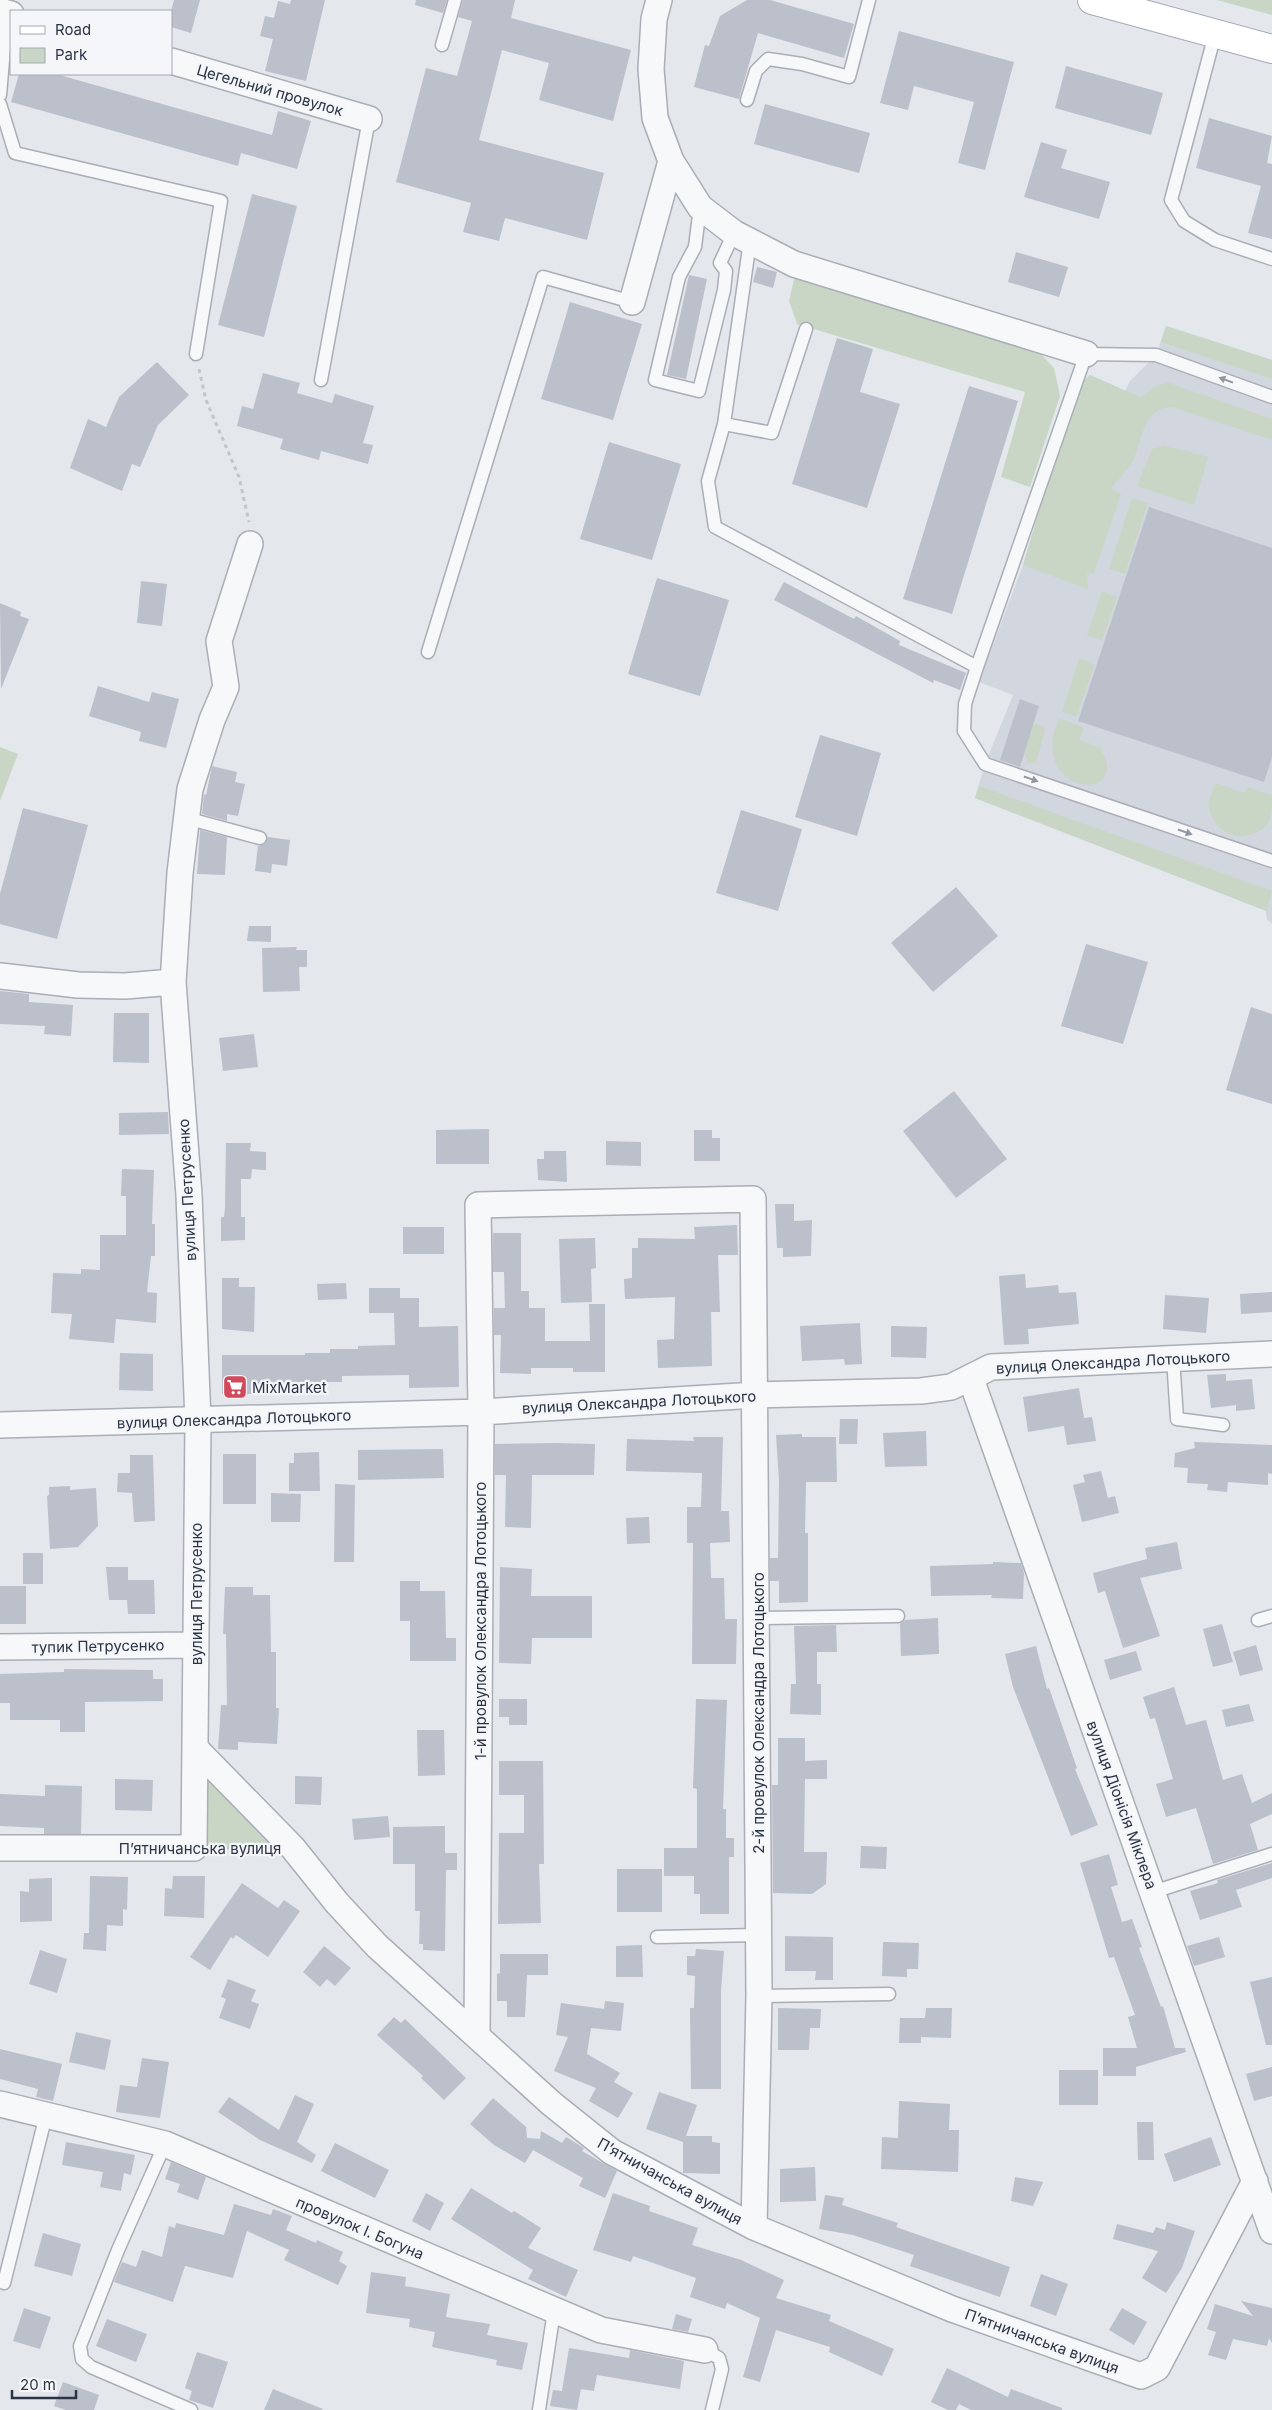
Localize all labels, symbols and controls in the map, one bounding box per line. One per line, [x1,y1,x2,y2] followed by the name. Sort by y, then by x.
[10,10,172,75] legend
[55,20,91,39] text: Road
[55,45,88,64] text: Park
[195,60,345,120] street label: Цегельний провулок
[1218,376,1233,384] one-way arrow
[1024,776,1039,784] one-way arrow
[1178,828,1193,836] one-way arrow
[174,1118,200,1262] street label: вулиця Петрусенко
[995,1346,1231,1378] street label: вулиця Олександра Лотоцького
[222,1374,248,1400] supermarket icon: MixMarket
[252,1378,327,1397] place label: MixMarket
[521,1386,757,1418] street label: вулиця Олександра Лотоцького
[116,1405,352,1433] street label: вулиця Олександра Лотоцького
[471,1482,490,1760] street label: 1-й провулок Олександра Лотоцького
[187,1523,206,1665] street label: вулиця Петрусенко
[749,1572,768,1854] street label: 2-й провулок Олександра Лотоцького
[31,1635,165,1657] street label: тупик Петрусенко
[1083,1718,1161,1892] street label: вулиця Діонісія Міклера
[119,1839,281,1858] street label: Пʼятничанська вулиця
[594,2133,746,2229] street label: Пʼятничанська вулиця
[293,2192,427,2264] street label: провулок І. Богуна
[962,2304,1122,2378] street label: Пʼятничанська вулиця
[12,2368,76,2400] scale bar
[20,2375,56,2394] text: 20 m

